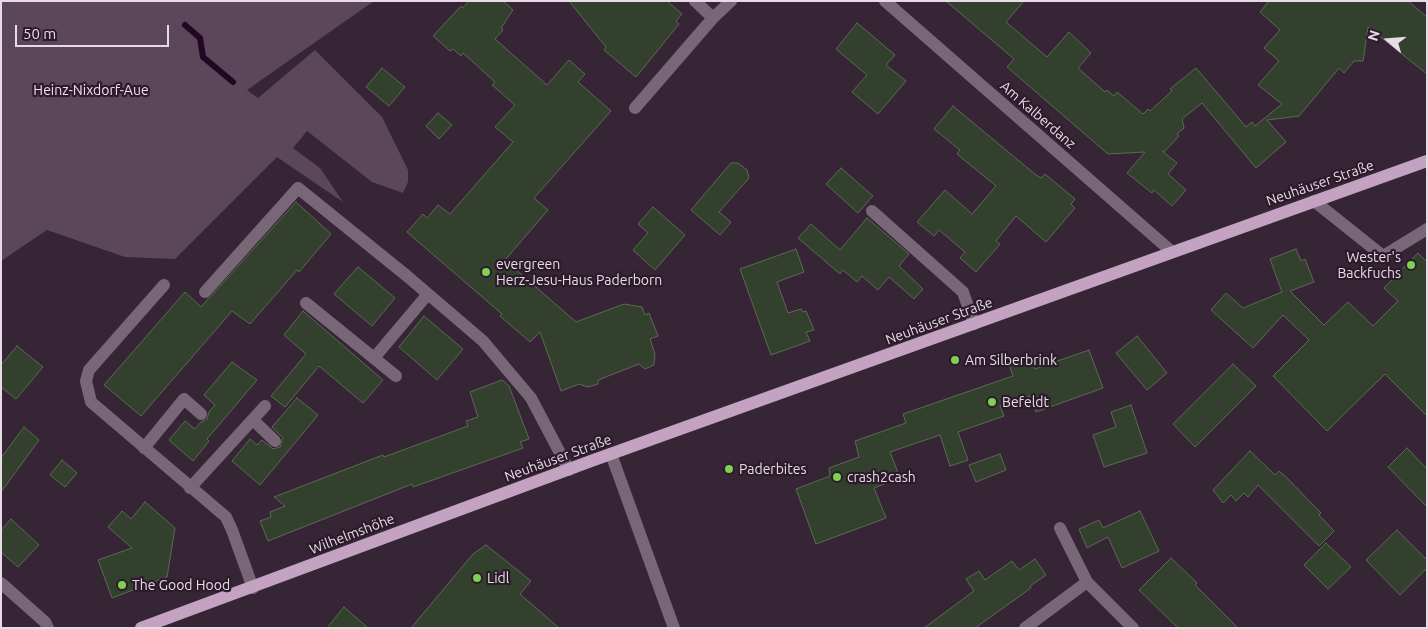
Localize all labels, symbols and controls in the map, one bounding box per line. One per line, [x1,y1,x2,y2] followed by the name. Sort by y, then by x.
[18,15,171,47] scale bar
[1363,15,1413,65] north arrow
[23,25,56,42] text: 50 m
[1365,28,1383,43] text: N
[997,78,1079,152] street label: Am Kalberdanz
[33,82,149,98] park label: Heinz-Nixdorf-Aue
[1264,157,1376,209] street label: Neuhäuser Straße
[1337,249,1401,282] place label: Wester's Backfuchs
[496,256,662,288] place label: evergreen Herz-Jesu-Haus Paderborn
[1405,259,1417,271] marker: Wester's Backfuchs
[480,266,492,278] marker: evergreen Herz-Jesu-Haus Paderborn
[883,294,995,348] street label: Neuhäuser Straße
[965,352,1057,368] place label: Am Silberbrink
[949,354,961,366] marker: Am Silberbrink
[1002,394,1049,410] place label: Befeldt
[986,396,998,408] marker: Befeldt
[502,431,614,485] street label: Neuhäuser Straße
[739,461,807,477] place label: Paderbites
[723,463,735,475] marker: Paderbites
[847,469,916,485] place label: crash2cash
[831,471,843,483] marker: crash2cash
[307,510,397,558] street label: Wilhelmshöhe
[487,570,509,586] place label: Lidl
[471,572,483,584] marker: Lidl
[132,577,230,593] place label: The Good Hood
[116,579,128,591] marker: The Good Hood

